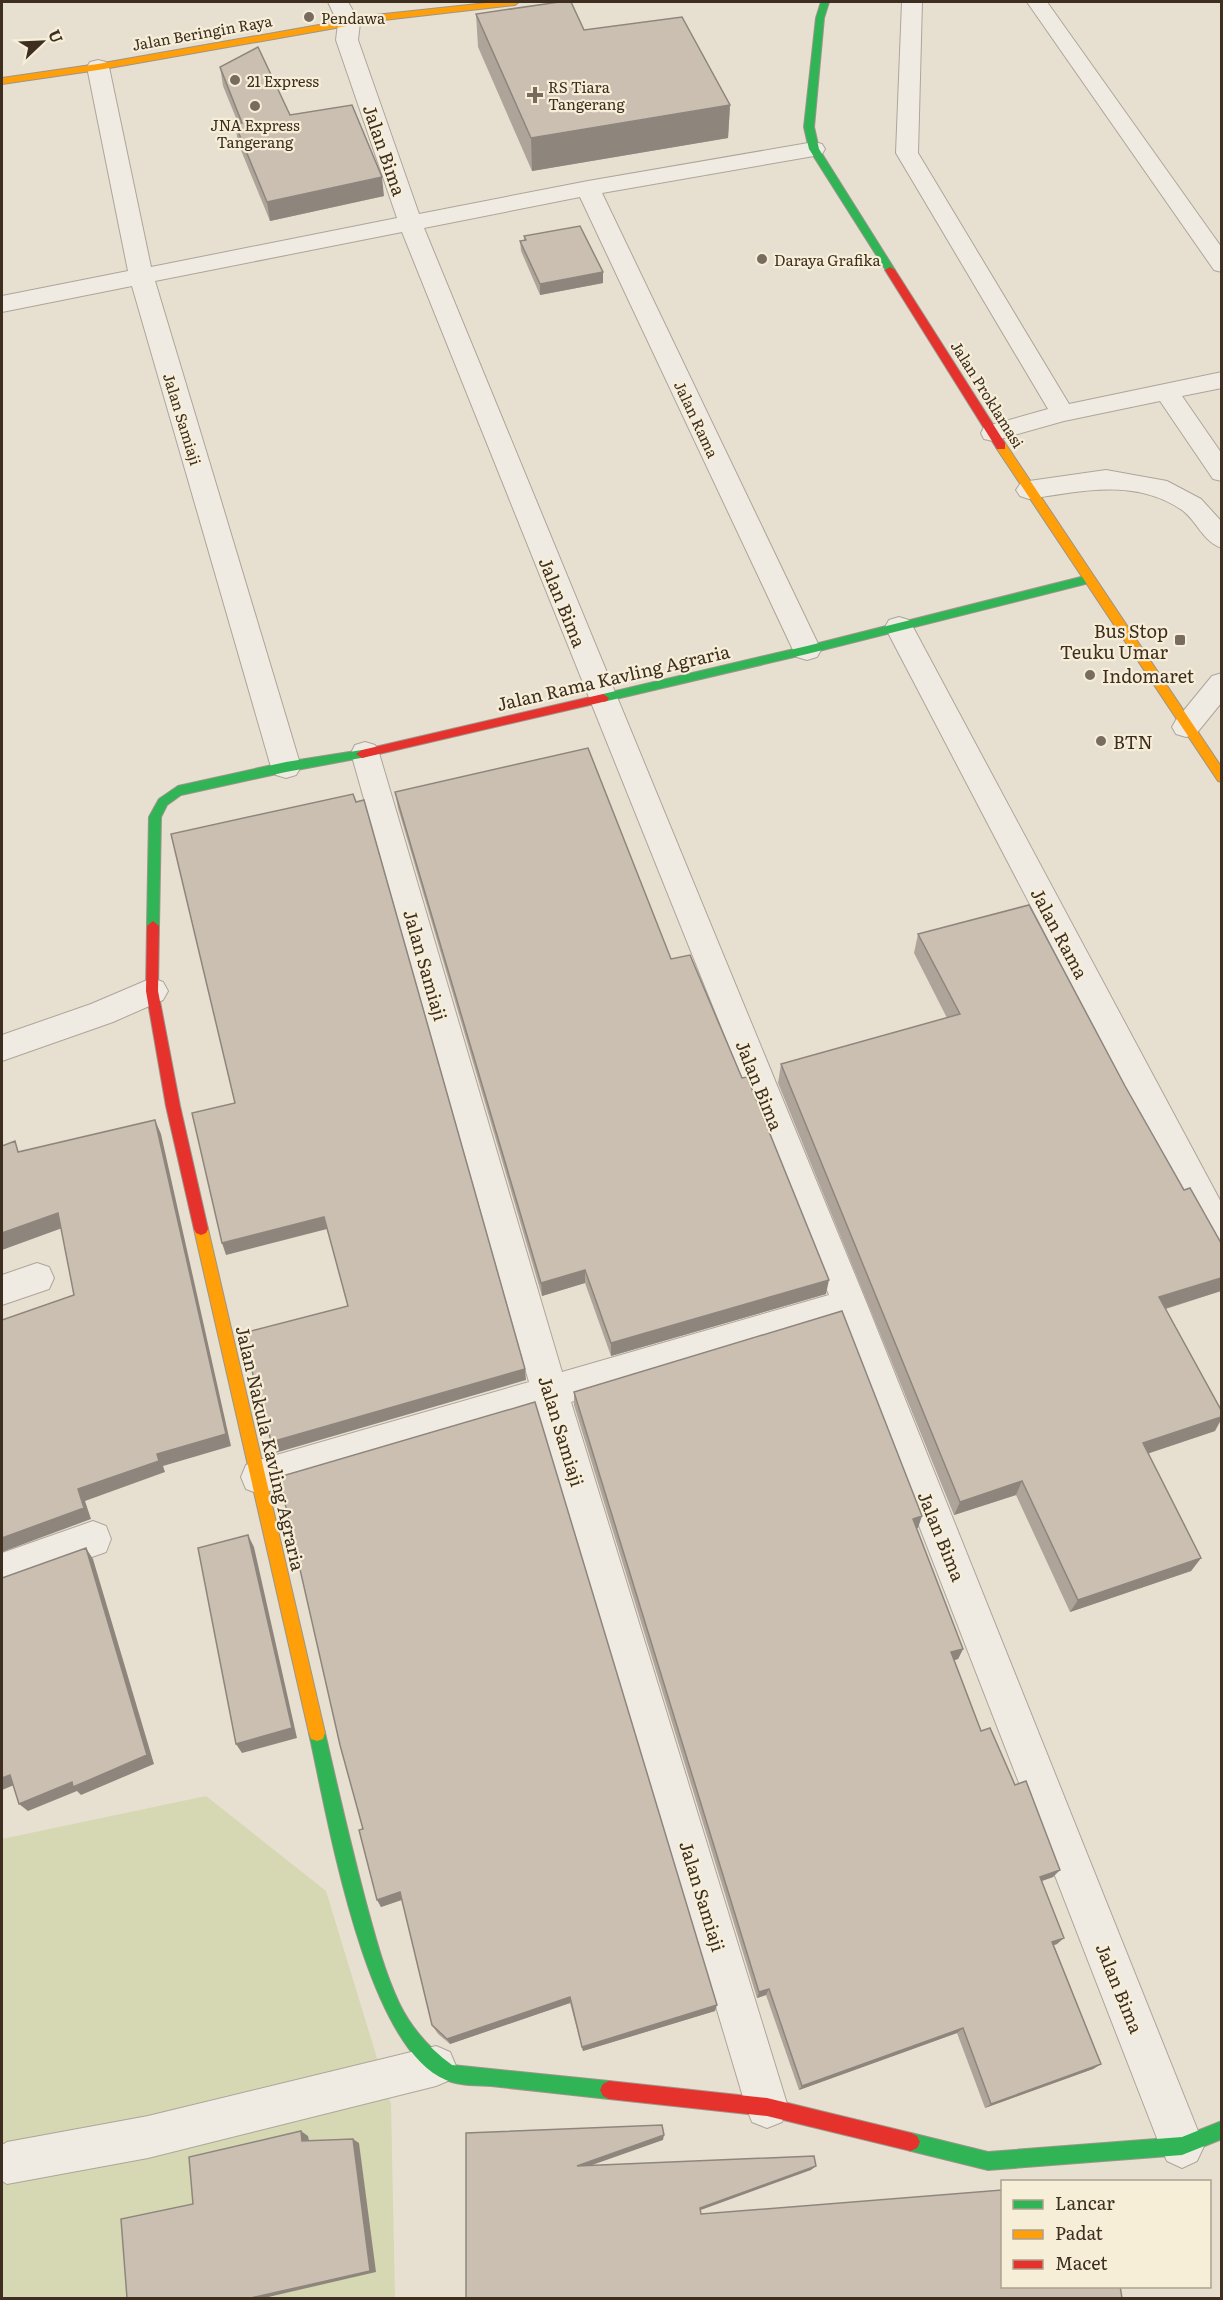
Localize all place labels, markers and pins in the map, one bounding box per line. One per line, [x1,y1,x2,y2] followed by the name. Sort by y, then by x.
[321,6,386,29] place label: Pendawa
[302,10,316,24] marker: Pendawa
[247,69,319,92] place label: 21 Express
[228,73,242,87] marker: 21 Express
[548,75,626,115] place label: RS Tiara Tangerang
[526,86,544,104] marker: RS Tiara Tangerang
[248,99,262,113] marker: JNA Express Tangerang
[210,113,300,153] place label: JNA Express Tangerang
[774,248,881,271] place label: Daraya Grafika
[755,252,769,266] marker: Daraya Grafika
[1060,617,1168,665] place label: Bus Stop Teuku Umar
[1173,633,1187,647] marker: Bus Stop Teuku Umar
[1102,662,1195,689] place label: Indomaret
[1083,668,1097,682] marker: Indomaret
[1113,728,1153,755] place label: BTN
[1094,734,1108,748] marker: BTN

